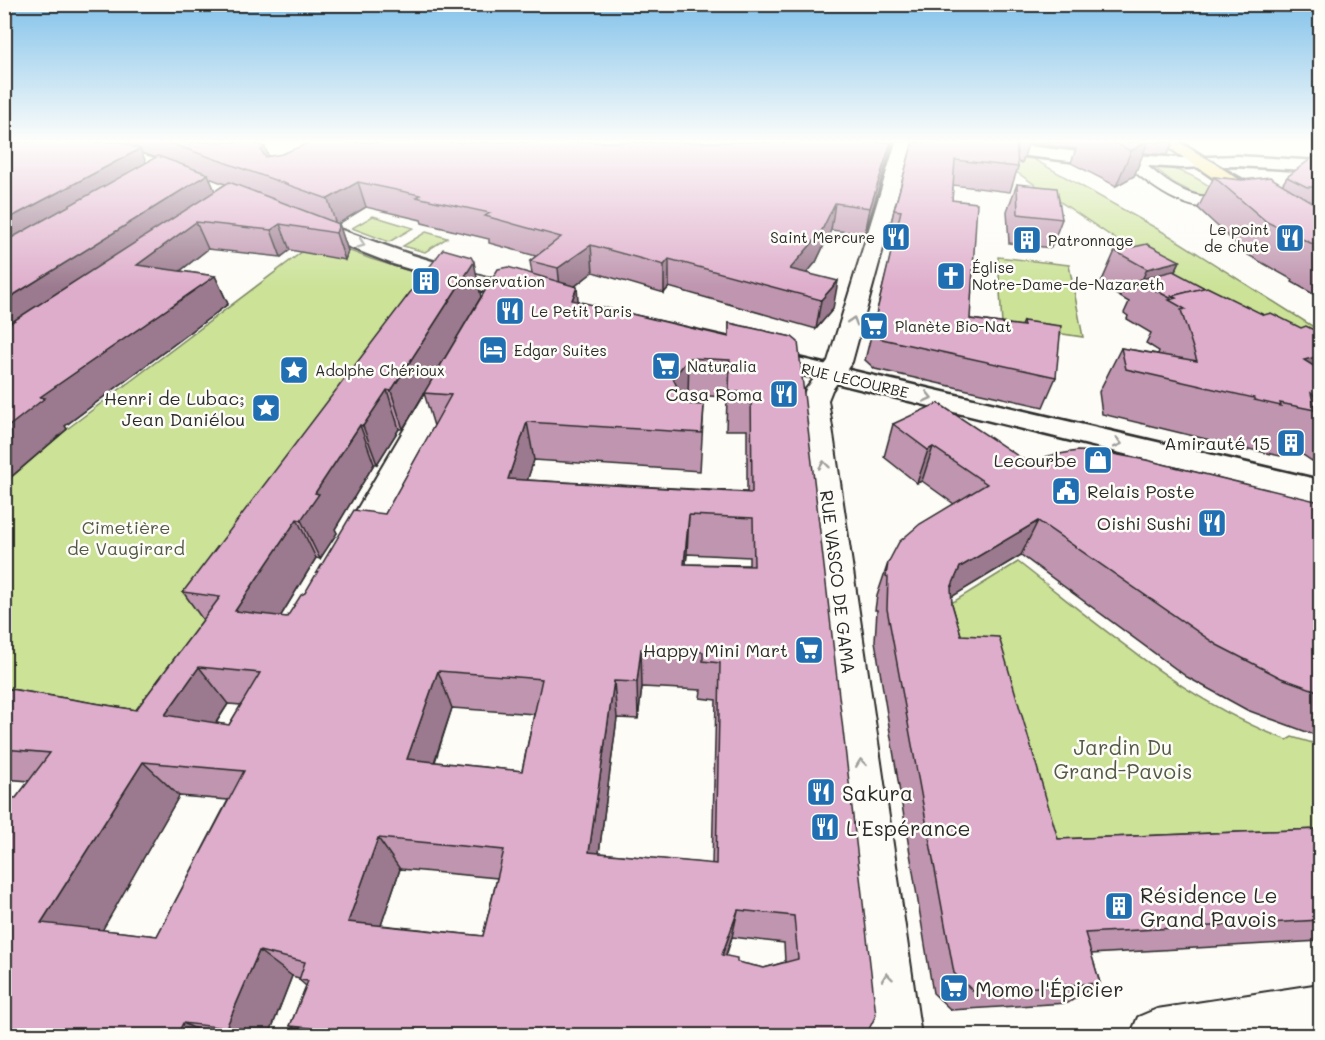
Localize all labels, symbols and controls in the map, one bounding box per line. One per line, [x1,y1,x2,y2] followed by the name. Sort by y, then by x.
[1204,219,1269,256] place label: Le point de chute
[880,221,912,253] restaurant icon: Saint Mercure
[1274,222,1306,254] restaurant icon: Le point de chute
[1011,224,1043,256] building icon: Patronnage
[770,227,875,247] place label: Saint Mercure
[1048,230,1134,250] place label: Patronnage
[356,237,366,250] one-way arrow
[972,257,1164,294] place label: Église Notre-Dame-de-Nazareth
[935,260,967,292] church icon: Église Notre-Dame-de-Nazareth
[410,265,442,297] building icon: Conservation
[447,271,545,291] place label: Conservation
[494,295,526,327] restaurant icon: Le Petit Paris
[531,301,632,321] place label: Le Petit Paris
[858,310,890,342] supermarket icon: Planète Bio-Nat
[845,316,858,327] one-way arrow
[895,316,1012,336] place label: Planète Bio-Nat
[477,334,509,366] hotel icon: Edgar Suites
[514,340,607,360] place label: Edgar Suites
[650,350,682,382] supermarket icon: Naturalia
[278,354,310,386] place icon: Adolphe Chérioux
[687,356,757,376] place label: Naturalia
[799,358,911,402] street label: RUE LECOURBE
[315,360,445,380] place label: Adolphe Chérioux
[768,378,800,410] restaurant icon: Casa Roma
[665,382,763,406] place label: Casa Roma
[104,386,245,431] place label: Henri de Lubac; Jean Daniélou
[923,390,933,403] one-way arrow
[250,392,282,424] place icon: Henri de Lubac; Jean Daniélou
[1275,427,1307,459] building icon: Amirauté 15
[1164,431,1270,455] place label: Amirauté 15
[1113,435,1123,448] one-way arrow
[1082,444,1114,476] shop icon: Lecourbe
[994,448,1077,472] place label: Lecourbe
[818,461,830,470] one-way arrow
[1050,475,1082,507] public building icon: Relais Poste
[1087,479,1195,503] place label: Relais Poste
[815,489,861,675] street label: RUE VASCO DE GAMA
[1196,507,1228,539] restaurant icon: Oishi Sushi
[1097,511,1191,535] place label: Oishi Sushi
[67,515,185,560] park label: Cimetière de Vaugirard
[793,634,825,666] supermarket icon: Happy Mini Mart
[643,638,788,662] place label: Happy Mini Mart
[1053,733,1193,784] park label: Jardin Du Grand-Pavois
[855,758,867,768] one-way arrow
[805,776,837,808] restaurant icon: Sakura
[842,779,913,806] place label: Sakura
[809,811,841,843] restaurant icon: L'Espérance
[846,814,971,841] place label: L'Espérance
[1140,881,1278,932] place label: Résidence Le Grand Pavois
[1103,890,1135,922] building icon: Résidence Le Grand Pavois
[938,972,970,1004] supermarket icon: Momo l'Épicier
[881,973,894,982] one-way arrow
[975,975,1124,1002] place label: Momo l'Épicier

